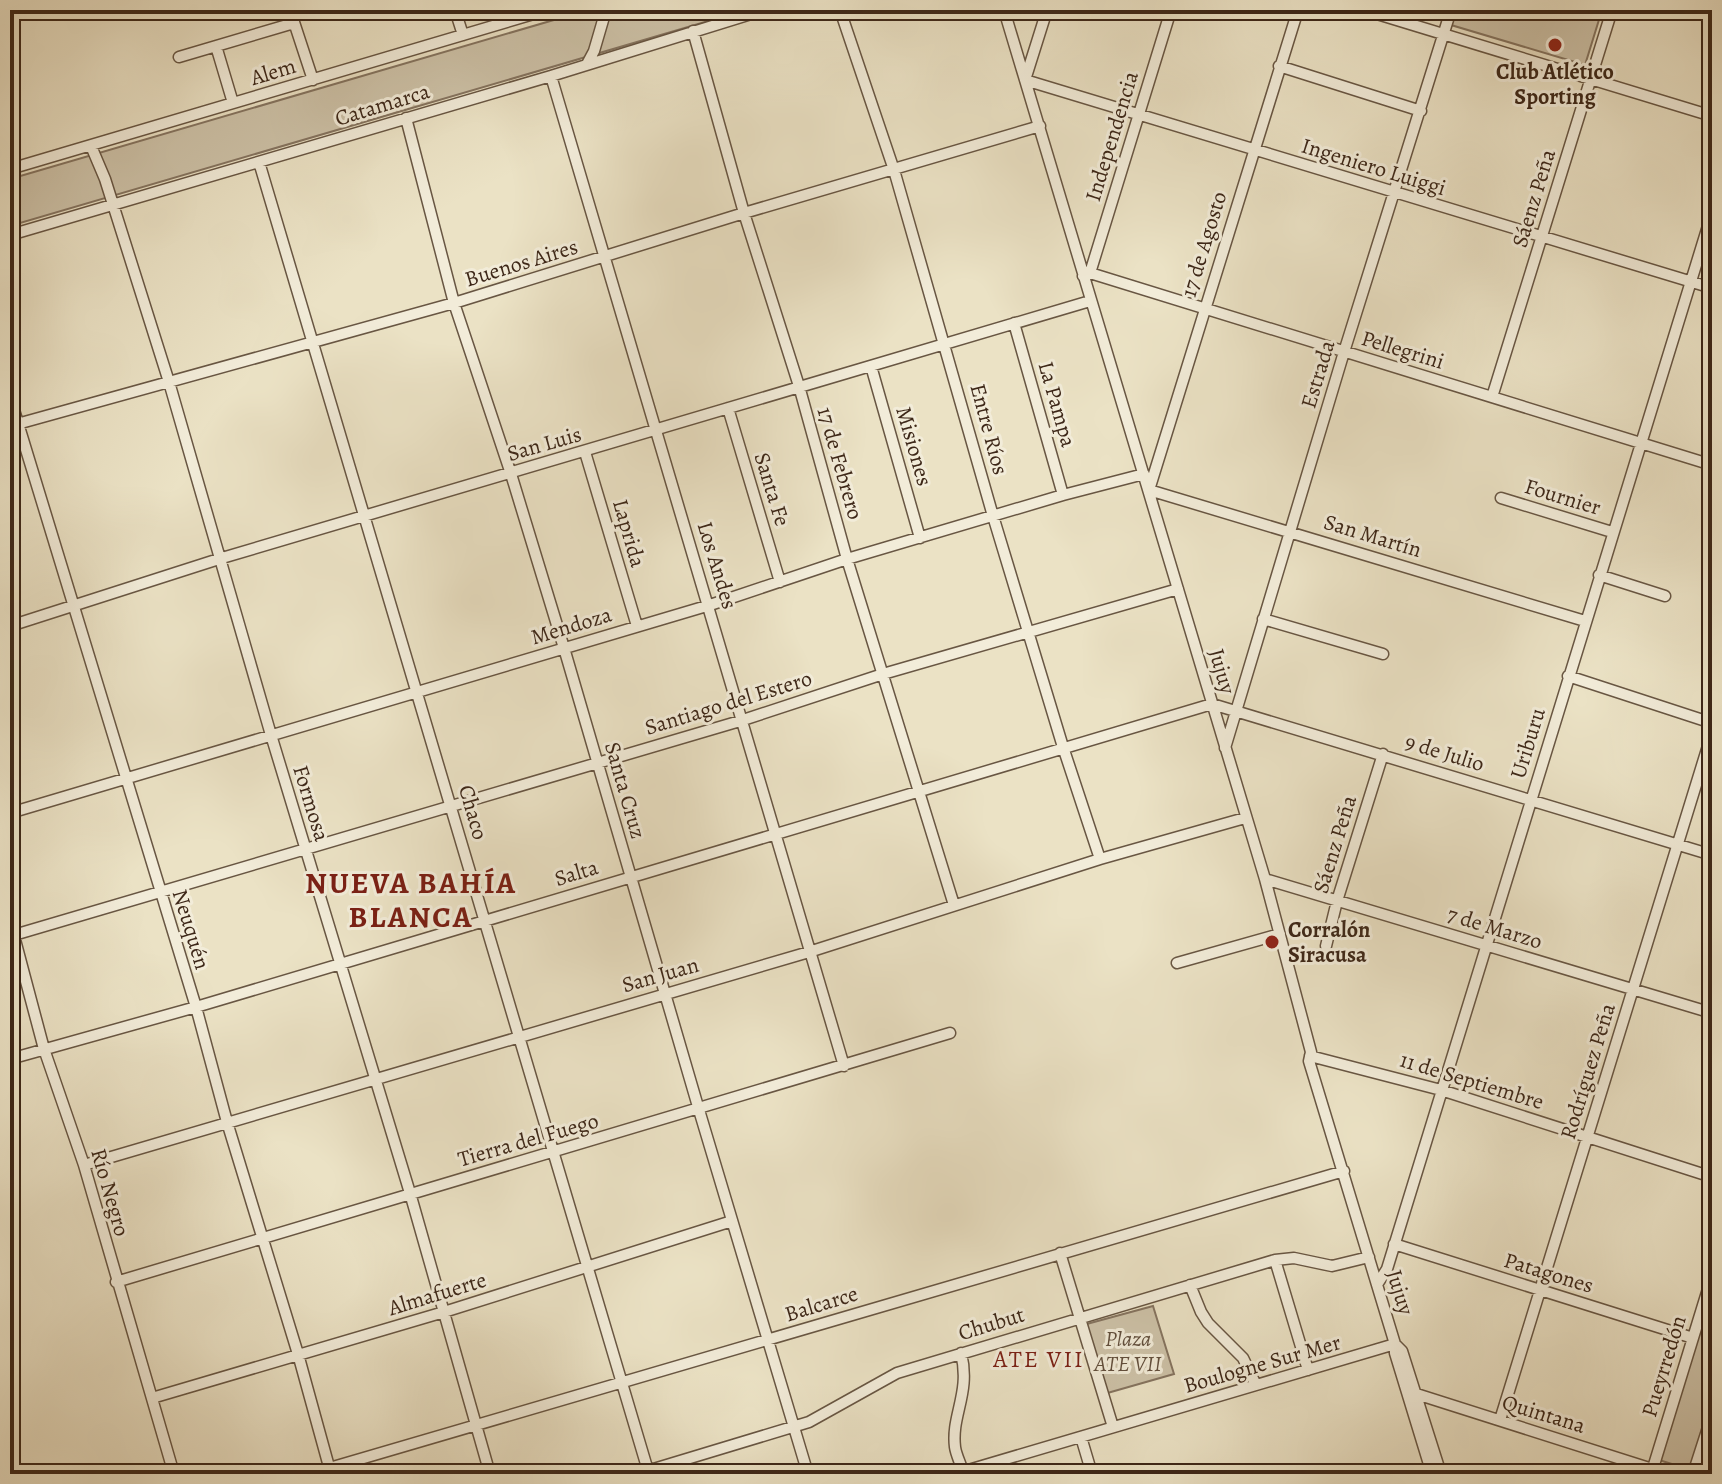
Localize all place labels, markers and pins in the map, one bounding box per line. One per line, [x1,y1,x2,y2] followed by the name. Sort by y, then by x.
[1546,36,1564,54] marker: Club Atlético Sporting
[1496,57,1614,112] place label: Club Atlético Sporting
[1288,915,1370,970] place label: Corralón Siracusa
[1263,933,1281,951] marker: Corralón Siracusa

